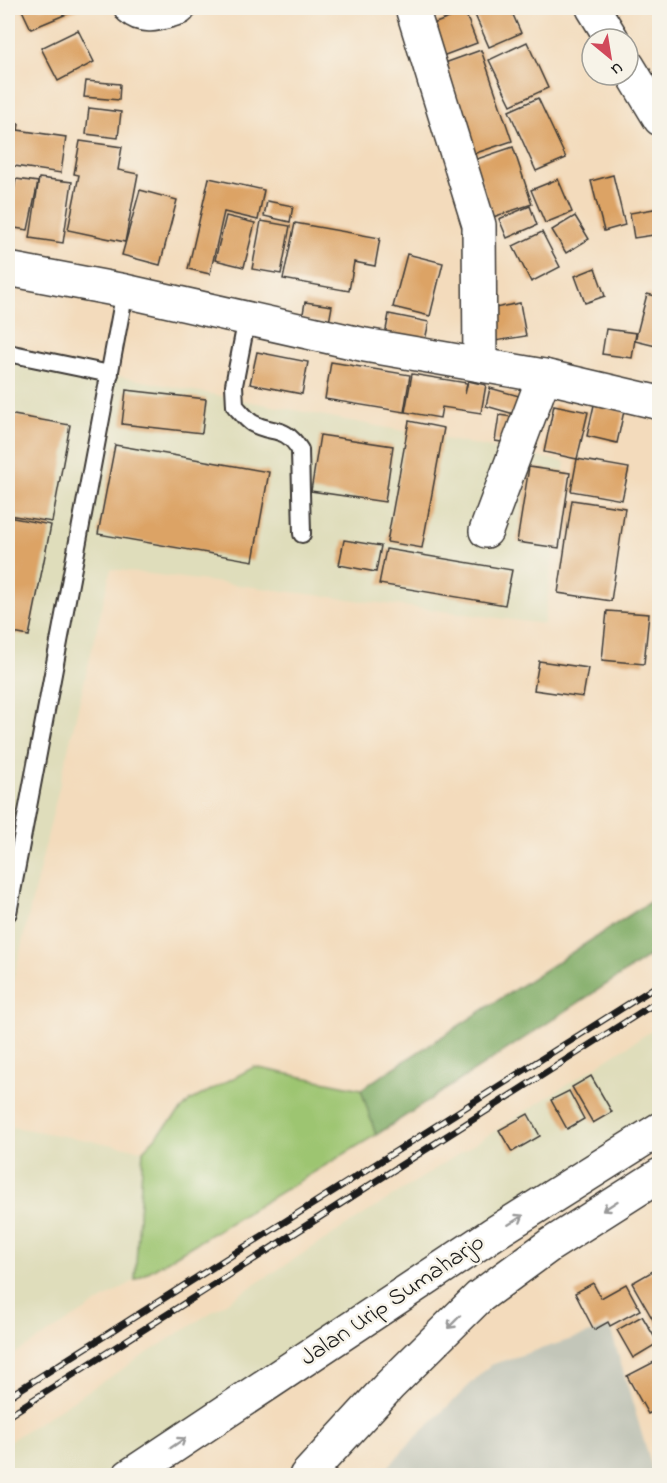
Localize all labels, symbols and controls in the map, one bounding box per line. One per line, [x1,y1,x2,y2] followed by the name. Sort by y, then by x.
[580,27,640,87] north arrow
[606,55,627,81] text: U
[602,1201,619,1213] one-way arrow
[507,1213,524,1225] one-way arrow
[294,1226,492,1376] street label: Jalan Urip Sumaharjo
[446,1315,461,1330] one-way arrow
[169,1437,186,1449] one-way arrow

